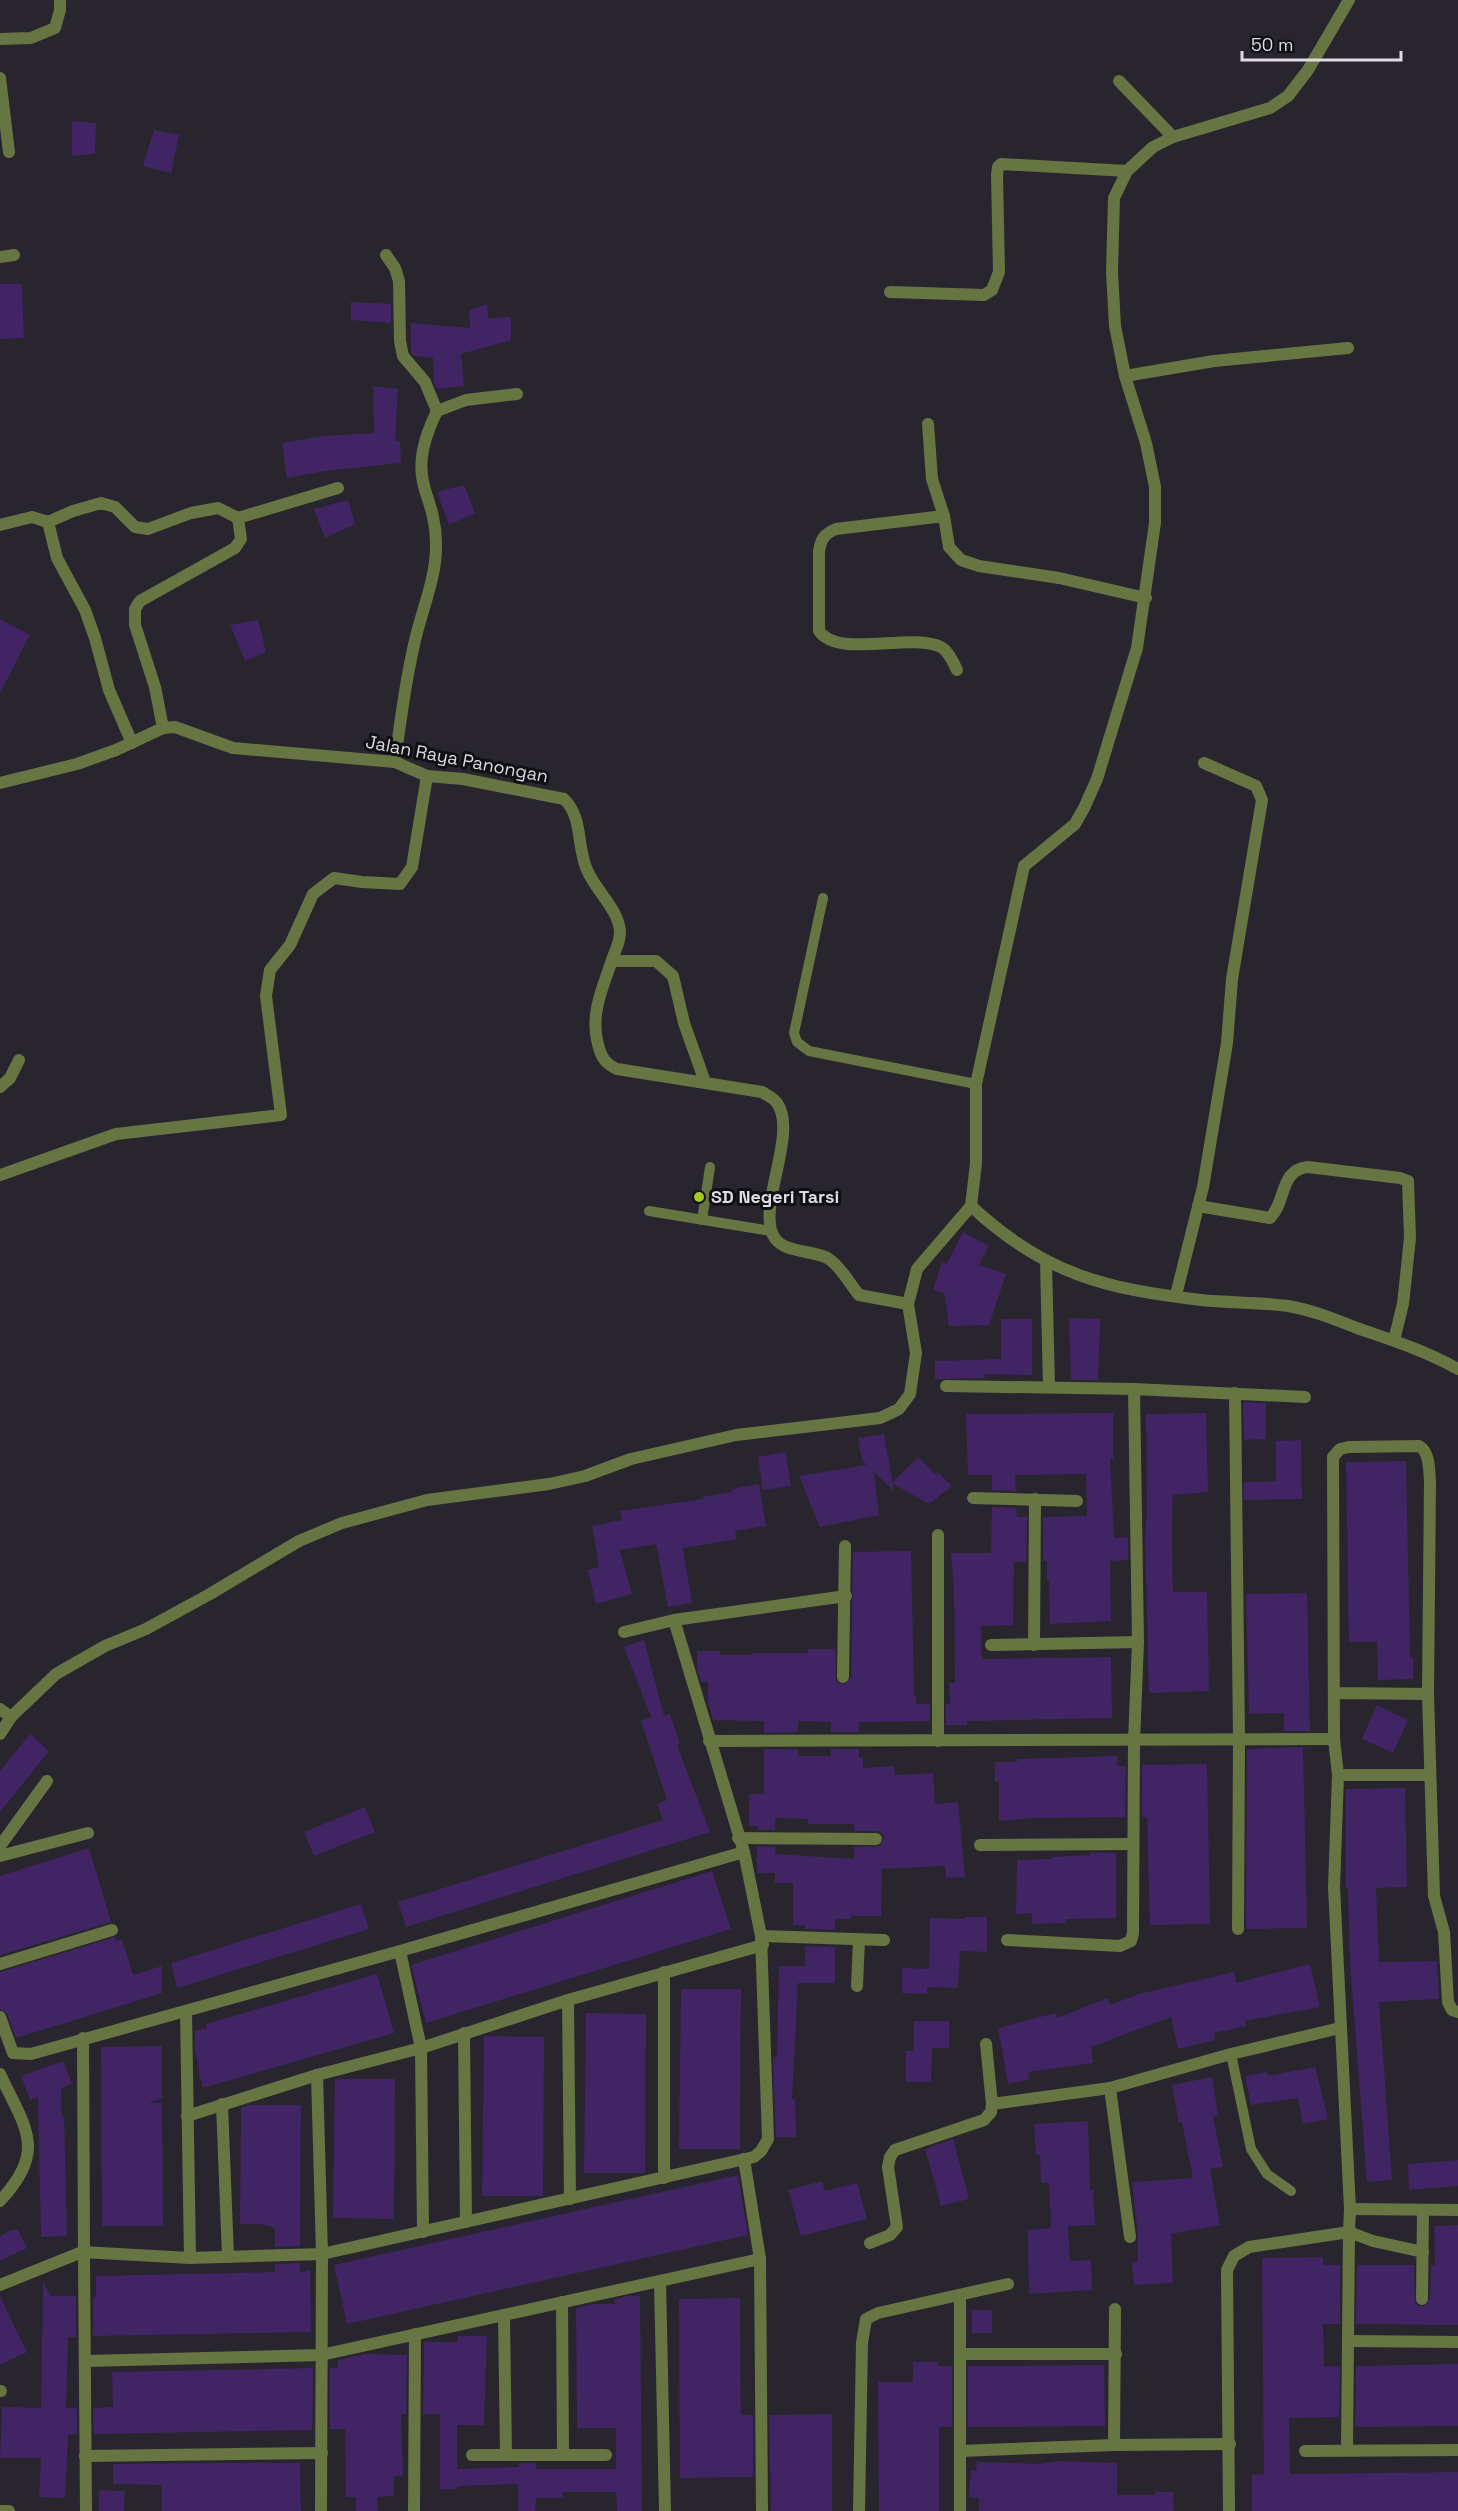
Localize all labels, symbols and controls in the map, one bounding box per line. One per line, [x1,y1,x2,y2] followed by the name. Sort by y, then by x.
[1242,24,1401,62] scale bar
[1251,33,1293,56] text: 50 m
[364,730,550,788] street label: Jalan Raya Panongan
[711,1185,839,1208] place label: SD Negeri Tarsi
[692,1190,706,1204] marker: SD Negeri Tarsi

